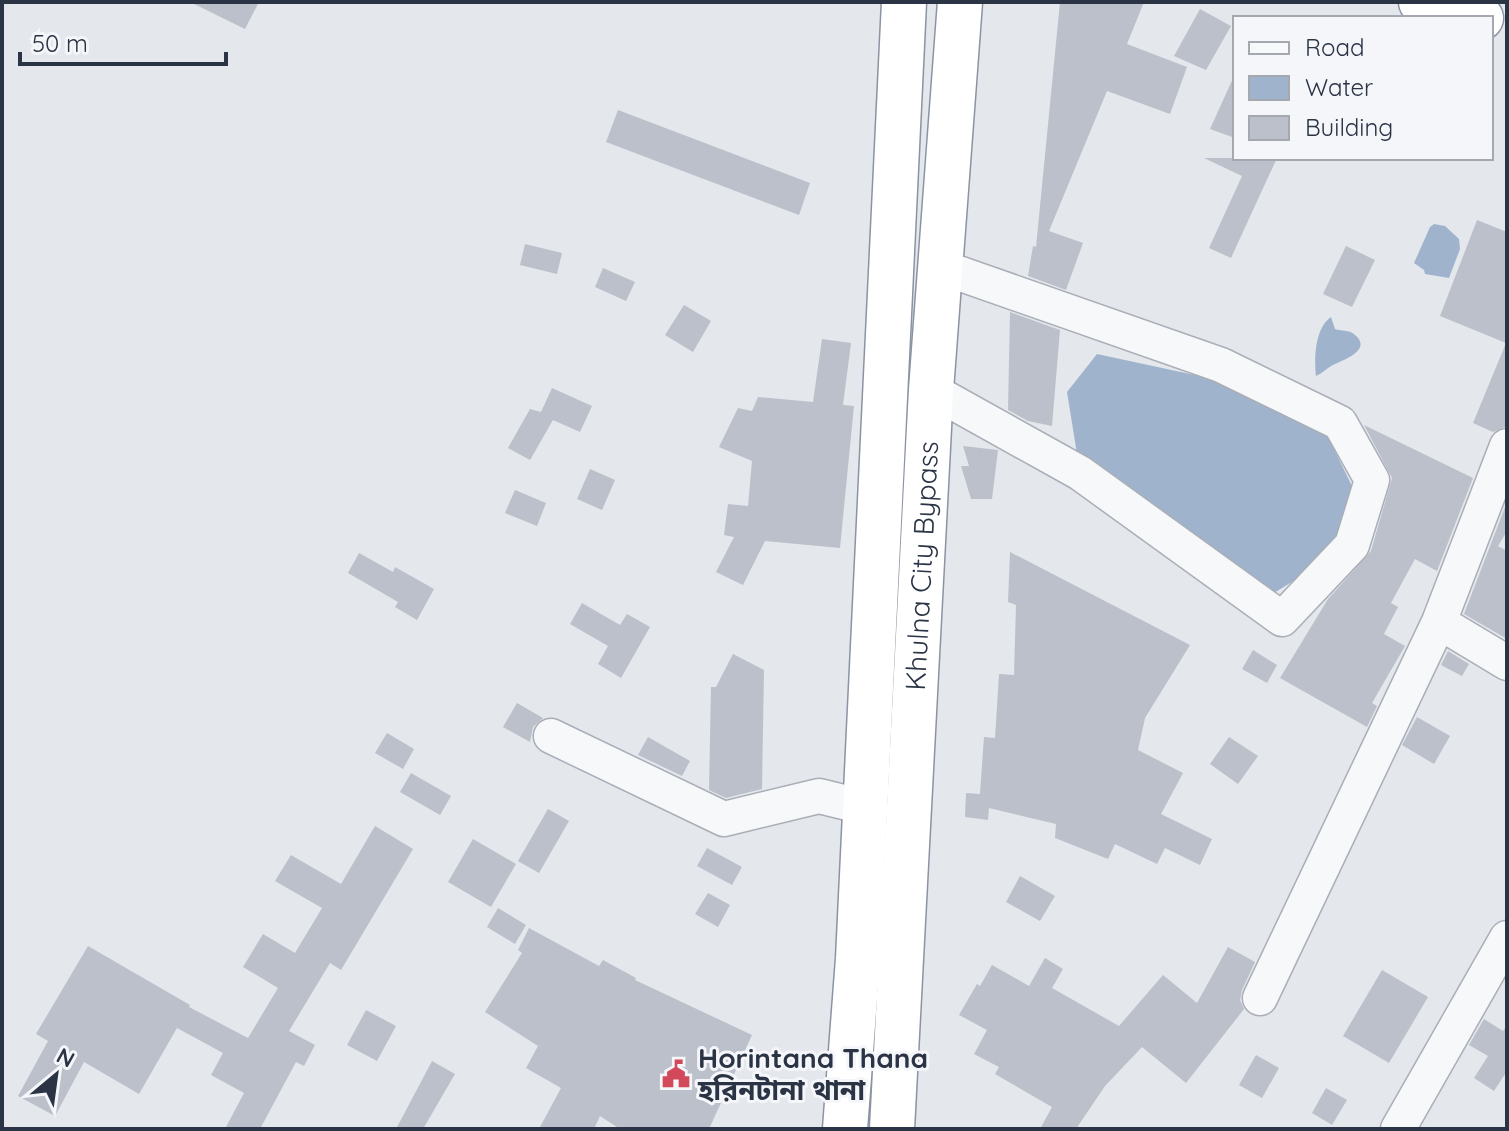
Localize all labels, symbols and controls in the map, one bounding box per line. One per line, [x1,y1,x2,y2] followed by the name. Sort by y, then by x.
[20,16,226,66] scale bar
[1233,16,1493,160] legend
[32,28,88,58] text: 50 m
[1305,32,1365,62] text: Road
[1305,72,1373,102] text: Water
[1305,112,1393,142] text: Building
[897,440,945,691] street label: Khulna City Bypass
[16,1035,96,1115] north arrow
[697,1040,928,1107] place label: Horintana Thana হরিনটানা থানা
[52,1041,80,1074] text: N
[661,1059,691,1089] public building icon: Horintana Thana হরিনটানা থানা

